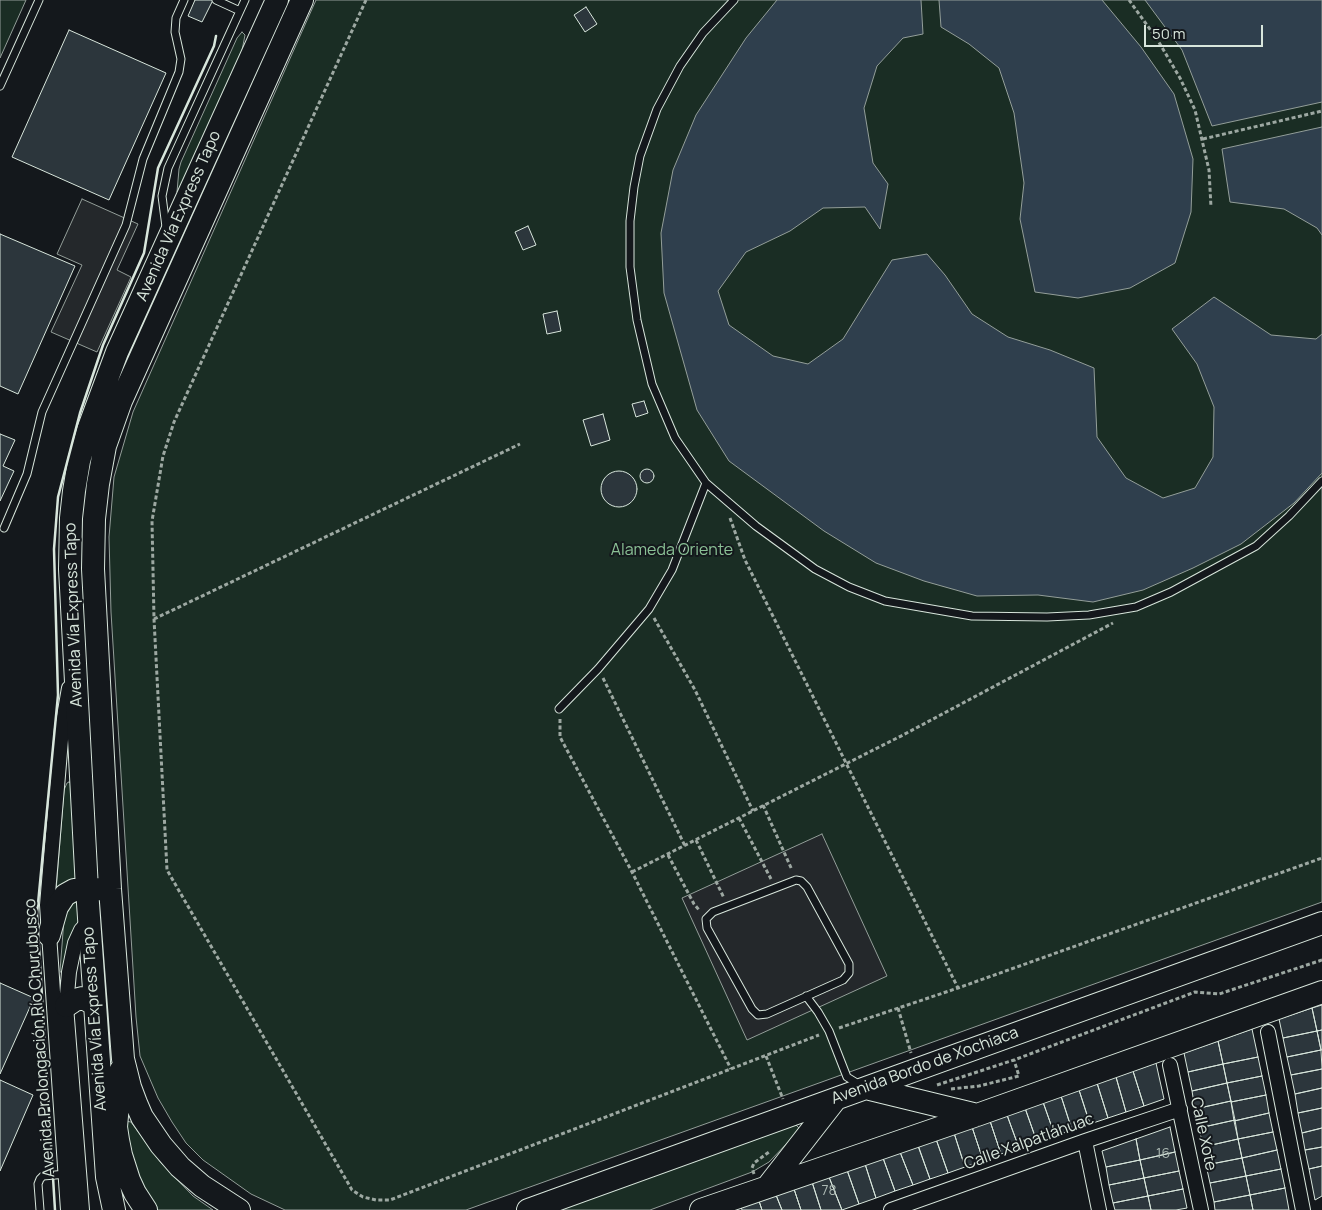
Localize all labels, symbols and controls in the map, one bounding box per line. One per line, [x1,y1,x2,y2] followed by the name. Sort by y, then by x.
[1147,15,1266,47] scale bar
[1152,23,1186,44] text: 50 m
[133,128,225,304] street label: Avenida Vía Express Tapo
[61,522,87,708] street label: Avenida Vía Express Tapo
[611,541,733,561] park label: Alameda Oriente
[21,898,59,1178] street label: Avenida Prolongación Río Churubusco
[79,926,111,1112] street label: Avenida Vía Express Tapo
[829,1023,1021,1109] street label: Avenida Bordo de Xochiaca
[1186,1095,1220,1173] street label: Calle Xote
[961,1110,1097,1174] street label: Calle Xalpatláhuac
[1156,1146,1170,1162] house number: 16
[821,1183,837,1199] house number: 78

